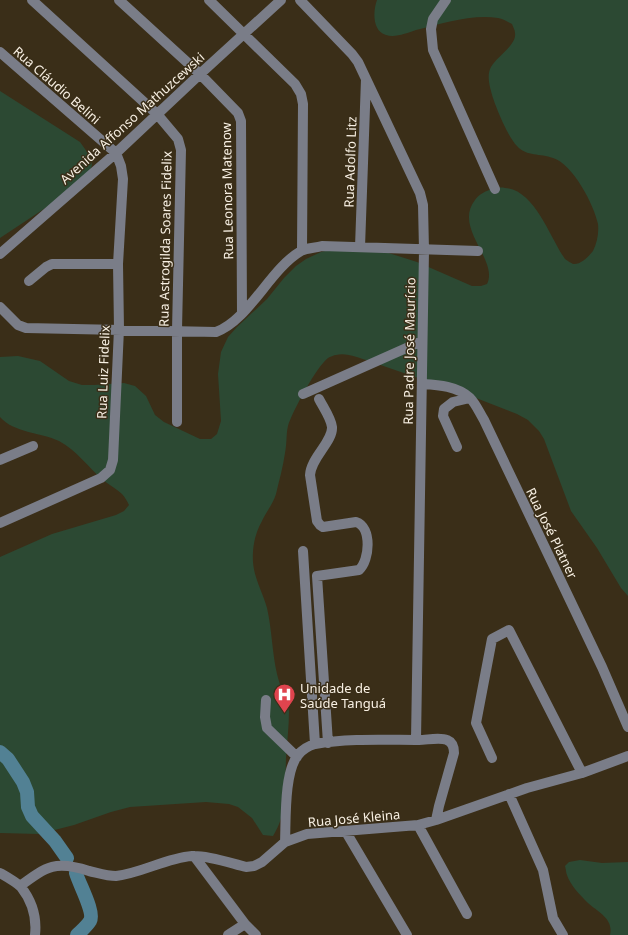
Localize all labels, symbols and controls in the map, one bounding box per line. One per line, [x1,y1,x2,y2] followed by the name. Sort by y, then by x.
[10,42,104,128] street label: Rua Cláudio Belini
[56,48,208,188] street label: Avenida Affonso Mathuzcewski
[339,116,361,208] street label: Rua Adolfo Litz
[217,121,237,260] street label: Rua Leonora Matenow
[154,151,176,327] street label: Rua Astrogilda Soares Fidelix
[399,277,419,425] street label: Rua Padre José Maurício
[92,325,114,419] street label: Rua Luiz Fidelix
[522,485,582,582] street label: Rua José Platner
[300,679,386,712] place label: Unidade de Saúde Tanguá
[271,682,297,715] hospital icon: Unidade de Saúde Tanguá
[307,805,401,831] street label: Rua José Kleina

